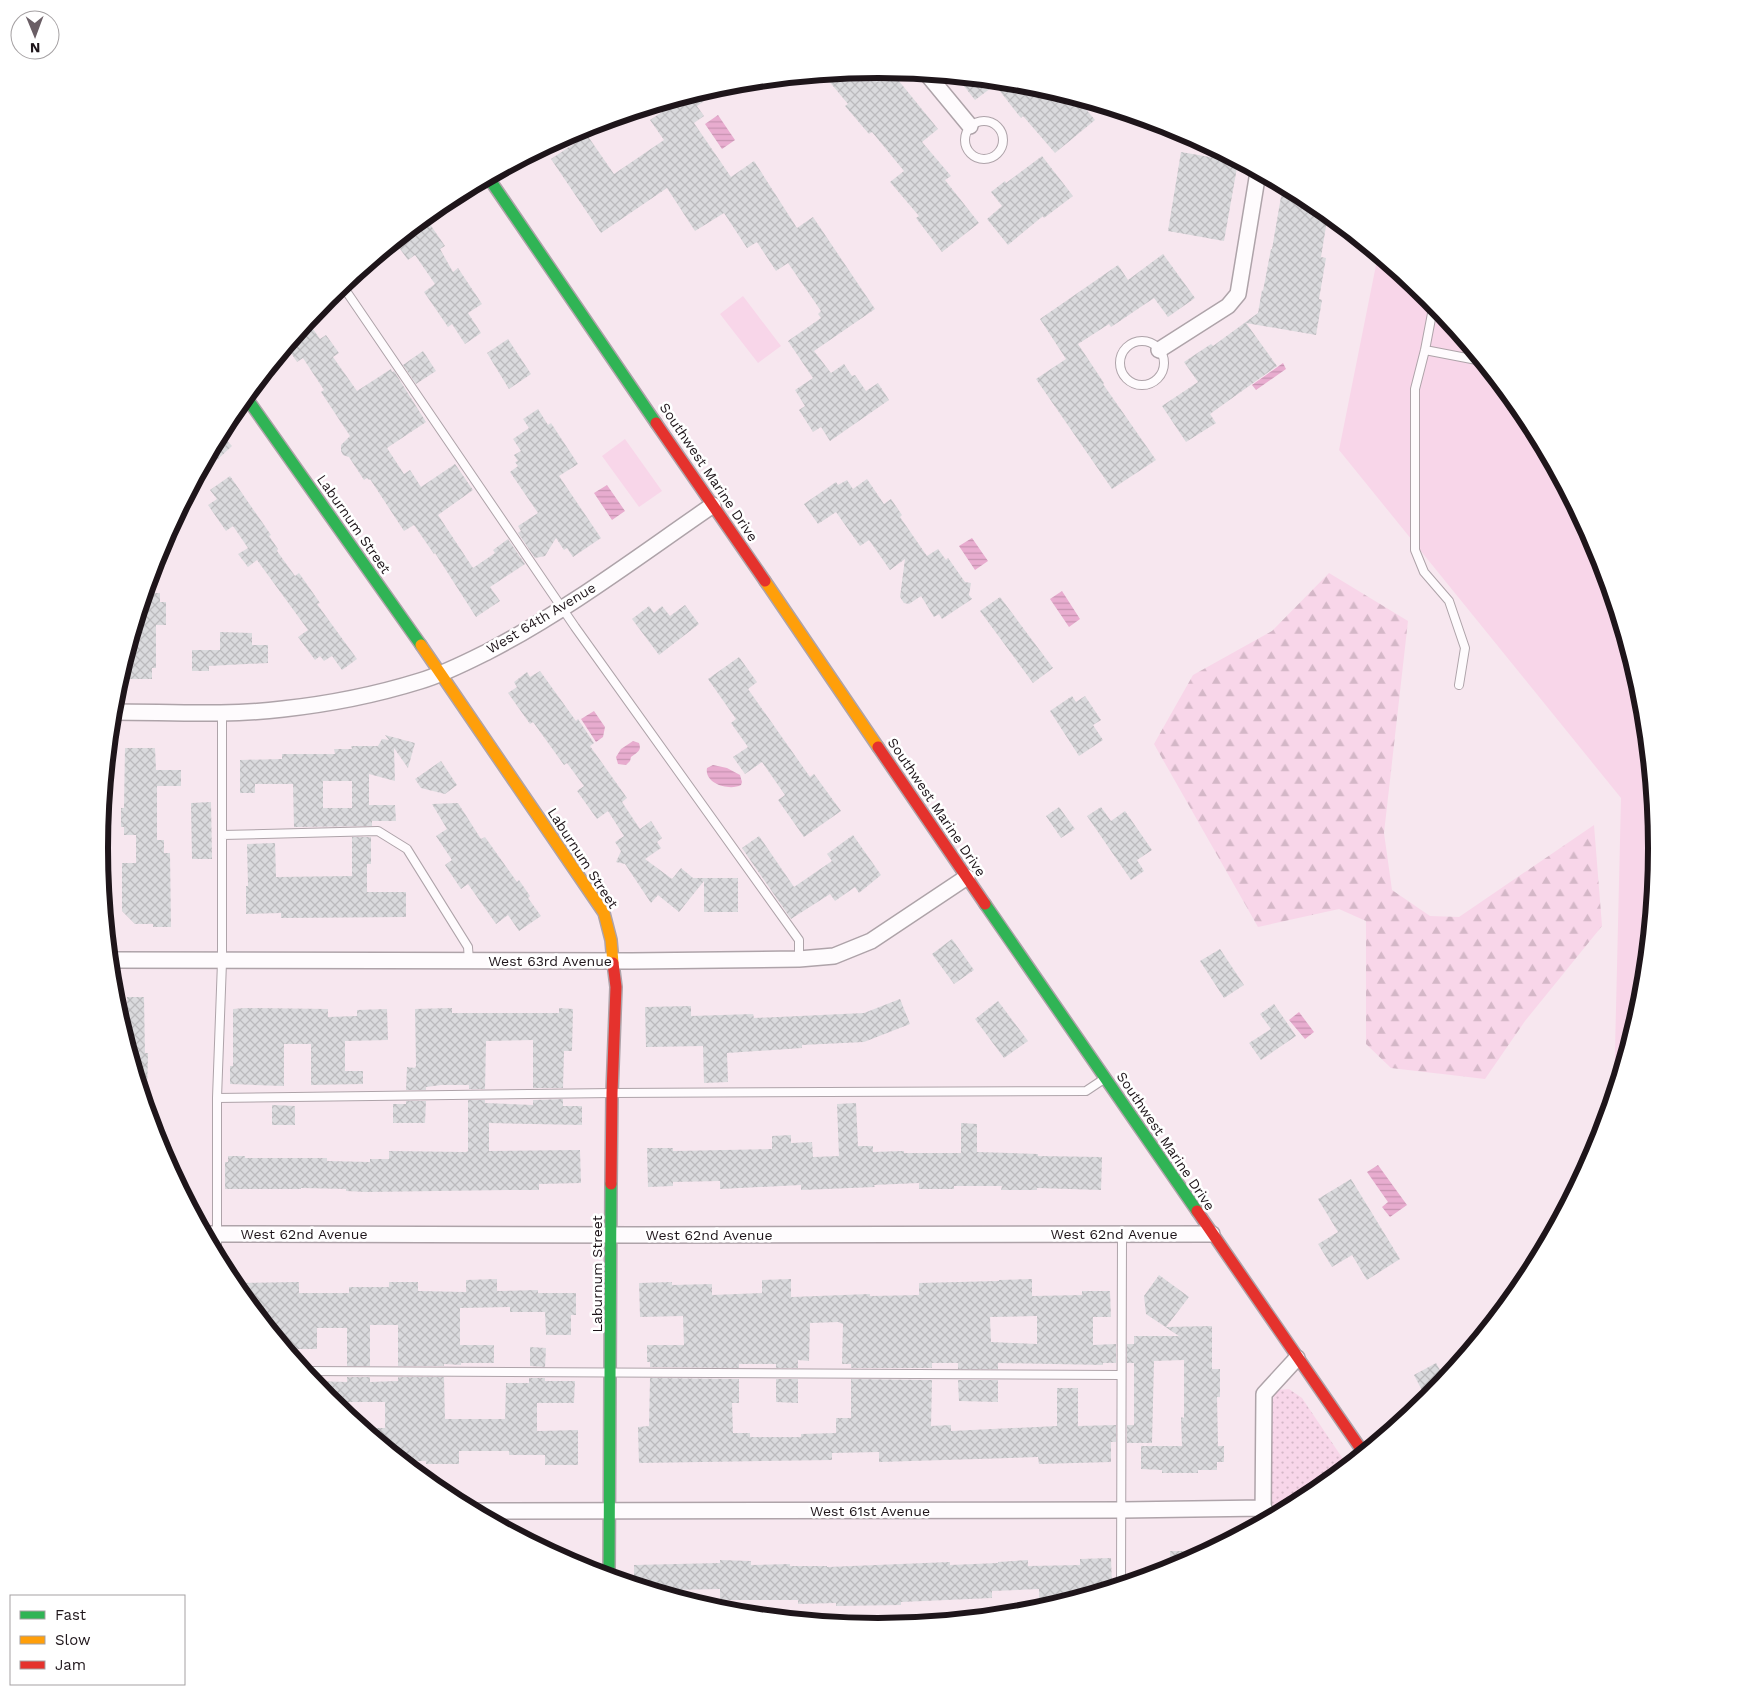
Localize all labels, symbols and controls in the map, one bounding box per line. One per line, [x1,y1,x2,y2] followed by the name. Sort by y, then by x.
[10,10,60,60] north arrow
[30,40,41,56] text: N
[657,400,761,544] street label: Southwest Marine Drive
[314,471,394,577] street label: Laburnum Street
[484,579,598,657] street label: West 64th Avenue
[885,735,989,879] street label: Southwest Marine Drive
[544,805,622,912] street label: Laburnum Street
[488,953,612,969] street label: West 63rd Avenue
[1114,1069,1218,1213] street label: Southwest Marine Drive
[589,1215,605,1332] street label: Laburnum Street
[241,1226,367,1242] street label: West 62nd Avenue
[1051,1226,1177,1242] street label: West 62nd Avenue
[646,1227,772,1243] street label: West 62nd Avenue
[810,1503,930,1519] street label: West 61st Avenue
[10,1595,185,1685] legend
[55,1606,87,1624] text: Fast
[55,1631,91,1649] text: Slow
[55,1656,86,1674] text: Jam

